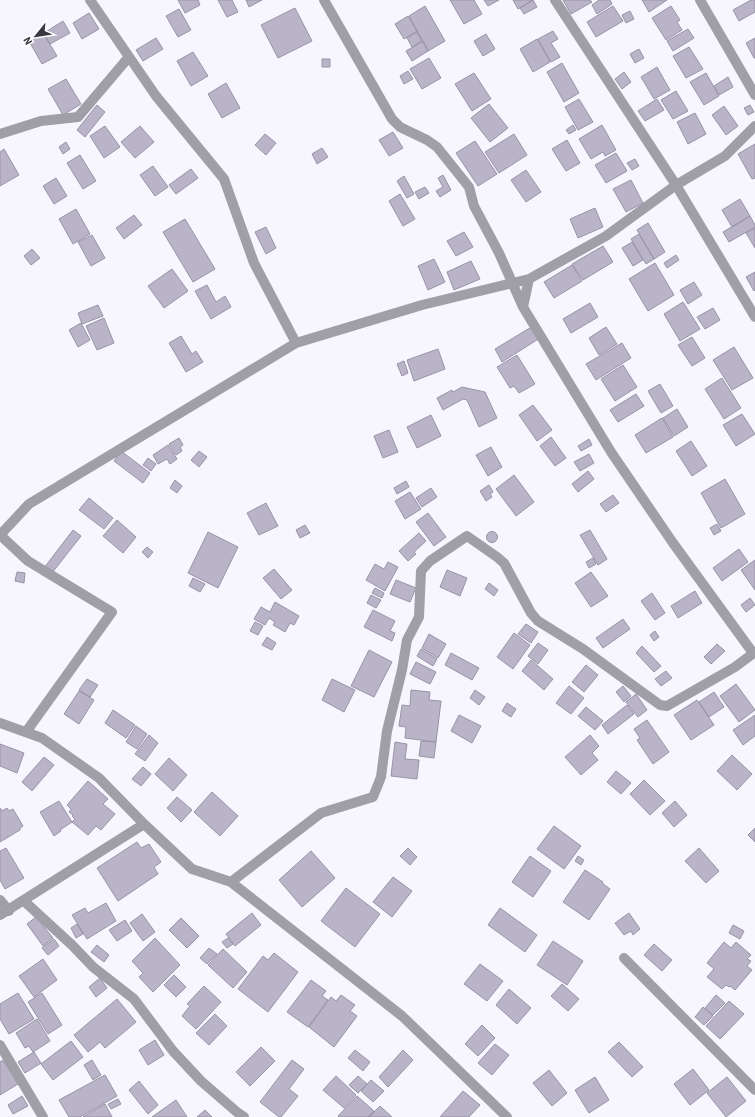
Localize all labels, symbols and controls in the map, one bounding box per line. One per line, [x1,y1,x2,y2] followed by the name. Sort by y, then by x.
[16,16,56,56] north arrow
[19,34,36,48] text: N

